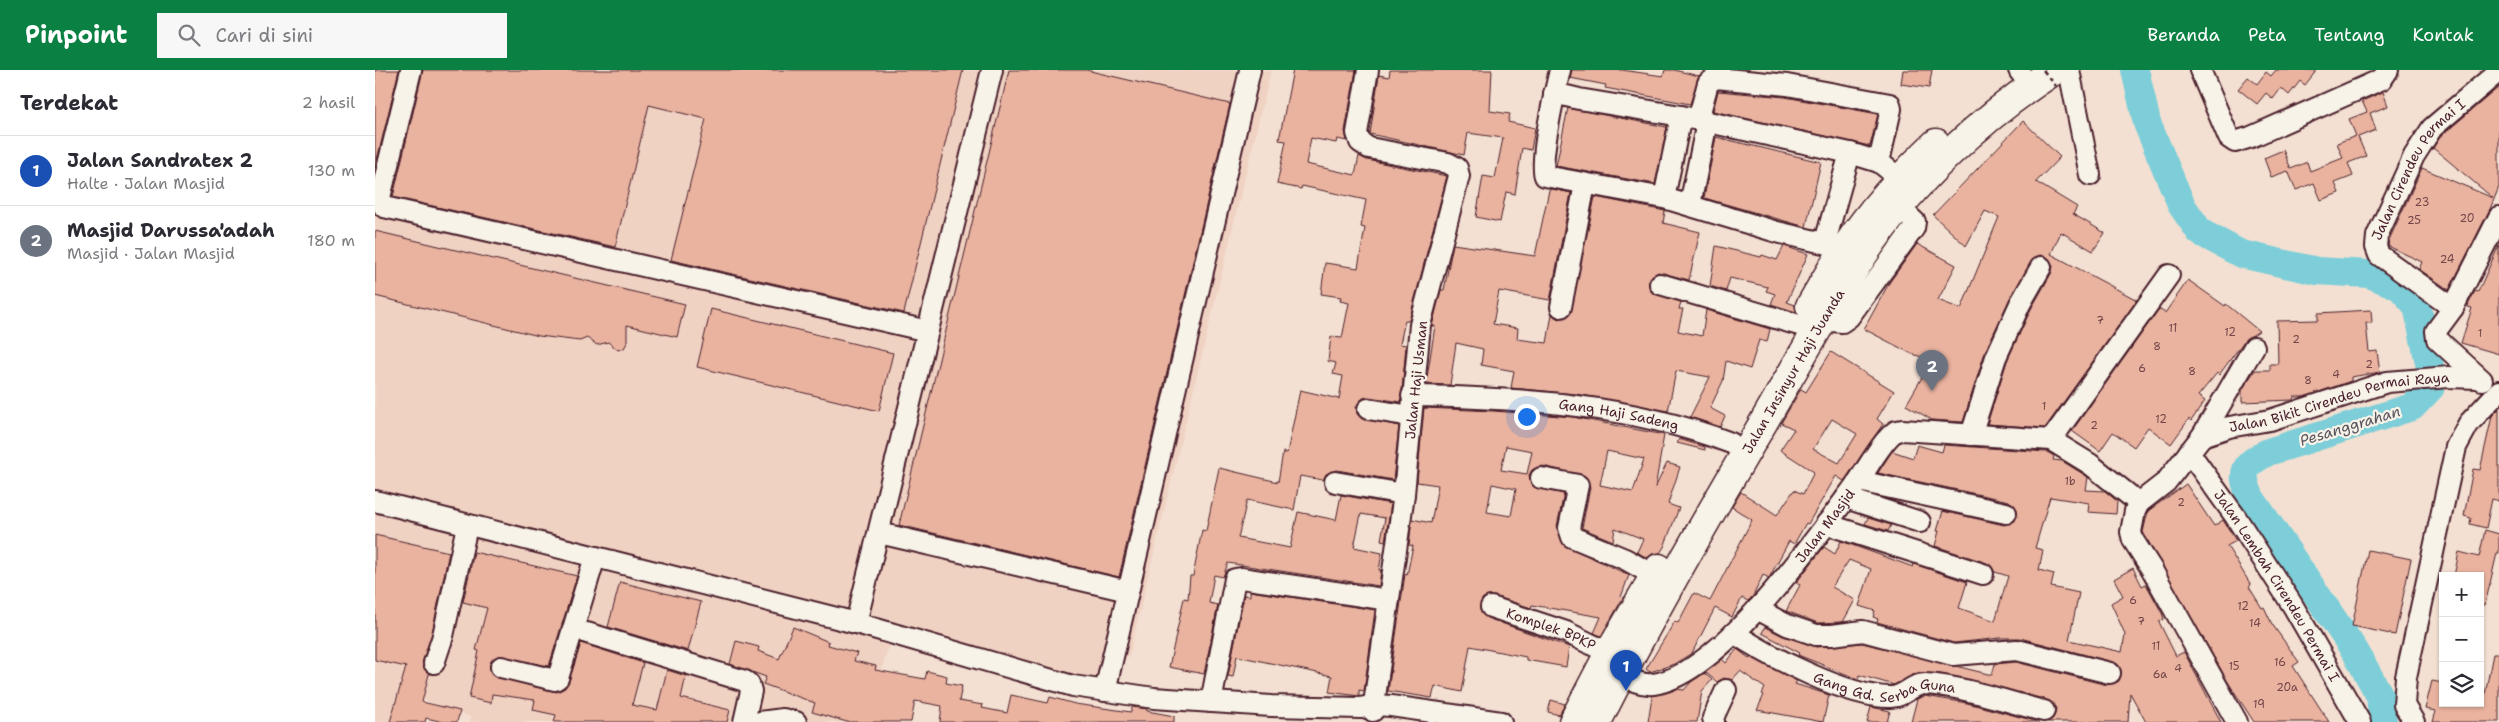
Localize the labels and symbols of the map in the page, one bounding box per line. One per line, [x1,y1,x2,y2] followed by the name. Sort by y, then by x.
[2367,95,2469,243] street label: Jalan Cirendeu Permai I
[2415,195,2429,210] house number: 23
[2459,211,2475,226] house number: 20
[2407,213,2421,228] house number: 25
[2440,252,2455,267] house number: 24
[1738,285,1849,457] street label: Jalan Insinyur Haji Juanda
[2096,313,2104,328] house number: 7
[1401,319,1431,440] street label: Jalan Haji Usman
[2169,321,2177,336] house number: 11
[2224,325,2236,340] house number: 12
[2478,326,2482,341] house number: 1
[2292,332,2300,347] house number: 2
[2153,339,2161,354] house number: 8
[1916,350,1948,391] pin: 2
[2365,357,2373,372] house number: 2
[2138,361,2146,376] house number: 6
[2188,364,2196,379] house number: 8
[2332,367,2340,382] house number: 4
[2228,368,2450,436] street label: Jalan Bikit Cirendeu Permai Raya
[2304,373,2312,388] house number: 8
[1558,395,1681,435] street label: Gang Haji Sadeng
[2042,399,2046,414] house number: 1
[2297,401,2403,451] water label: Pesanggrahan
[1514,404,1540,430] your location
[2155,412,2167,427] house number: 12
[2090,418,2098,433] house number: 2
[2065,474,2075,489] house number: 1b
[1791,485,1859,566] street label: Jalan Masjid
[2210,486,2344,685] street label: Jalan Lembah Cirendeu Permai I
[2177,495,2185,510] house number: 2
[2129,593,2137,608] house number: 6
[2237,599,2249,614] house number: 12
[1504,604,1599,654] street label: Komplek BPKP
[2137,614,2145,629] house number: 7
[2249,616,2261,631] house number: 14
[2152,639,2160,654] house number: 11
[1610,650,1642,691] pin: 1
[2274,655,2286,670] house number: 16
[2228,659,2240,674] house number: 15
[2174,661,2182,676] house number: 4
[2153,667,2167,682] house number: 6a
[1811,668,1957,706] street label: Gang Gd. Serba Guna
[2276,680,2298,695] house number: 20a
[2253,697,2265,712] house number: 19

